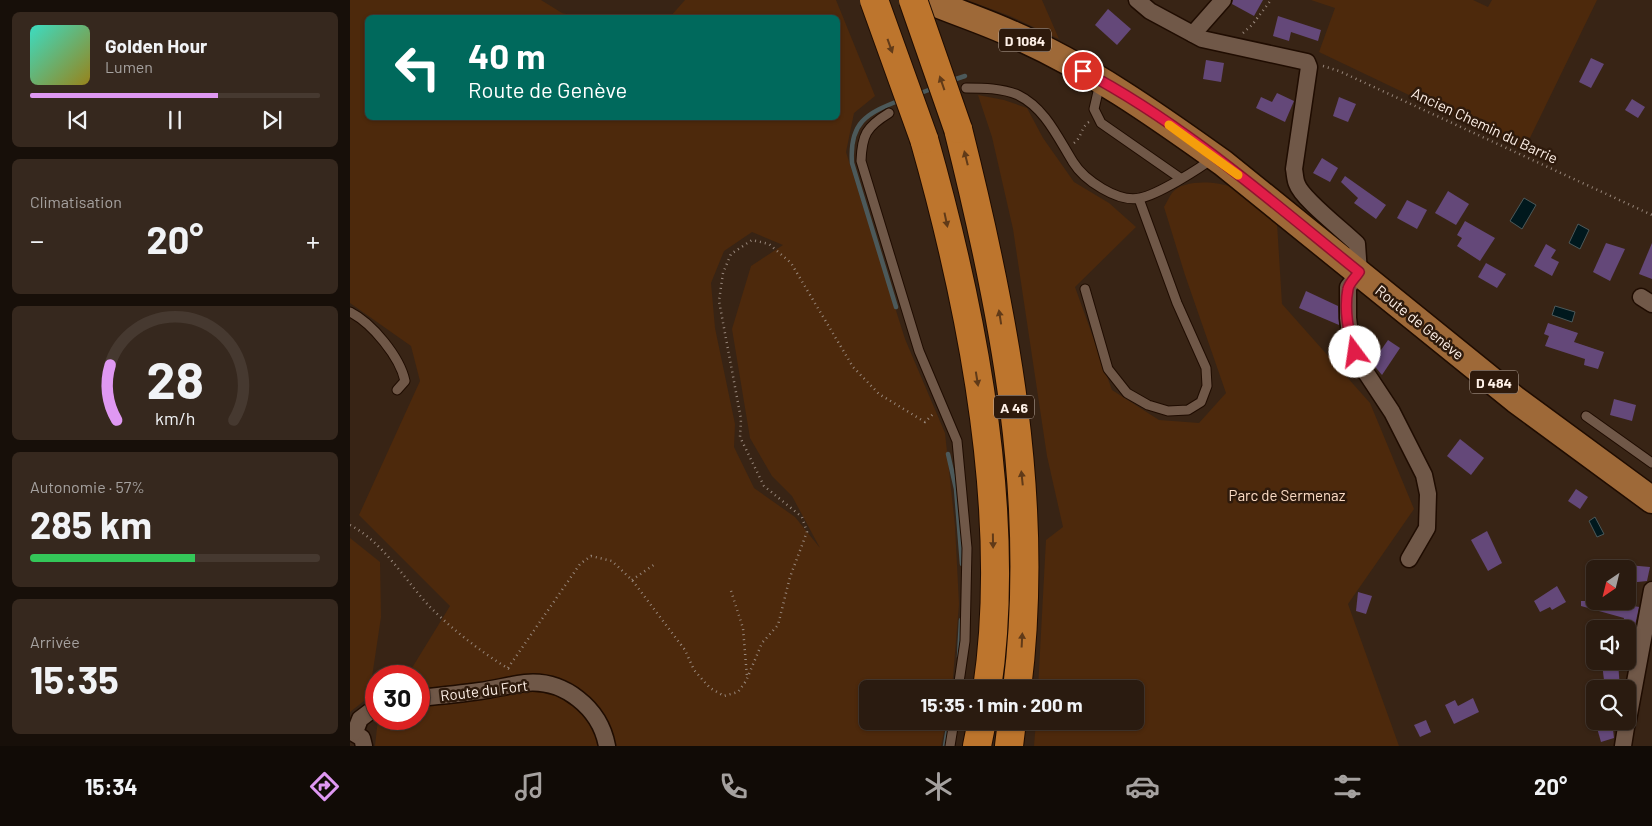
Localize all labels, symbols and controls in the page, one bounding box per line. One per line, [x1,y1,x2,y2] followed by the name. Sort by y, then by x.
[999,28,1051,52] road number: D 1084
[105,34,207,57] text: Golden Hour
[468,34,545,76] text: 40 m
[385,35,450,100] icon: left
[886,39,894,54] one-way arrow
[1062,50,1104,92] pin
[105,57,153,76] text: Lumen
[1069,57,1097,85] icon: arrive
[468,76,627,102] text: Route de Genève
[938,76,946,91] one-way arrow
[1409,83,1561,167] street label: Ancien Chemin du Barrie
[64,106,92,134] icon: previous
[161,106,189,134] icon: pause
[258,106,286,134] icon: next
[961,151,969,166] one-way arrow
[30,192,122,211] text: Climatisation
[942,212,950,227] one-way arrow
[146,216,204,262] text: 20°
[30,223,44,257] text: −
[306,223,320,257] text: +
[1372,281,1468,363] street label: Route de Genève
[996,309,1004,325] one-way arrow
[1328,325,1380,377] position arrow
[146,347,204,409] text: 28
[1470,371,1518,394] road number: D 484
[974,372,982,388] one-way arrow
[994,396,1034,418] road number: A 46
[155,407,195,429] text: km/h
[1017,470,1025,486] one-way arrow
[30,477,145,496] text: Autonomie · 57%
[1229,486,1346,504] park label: Parc de Sermenaz
[30,501,152,547] text: 285 km
[989,533,997,549] one-way arrow
[1586,560,1636,610] north arrow
[1586,560,1636,730] map controls
[1586,620,1636,670] button: sound
[30,632,80,651] text: Arrivée
[1018,632,1026,648] one-way arrow
[30,656,119,702] text: 15:35
[365,665,430,730] speed limit sign: 30
[439,676,529,704] street label: Route du Fort
[1586,680,1636,730] button: search
[920,693,1083,716] text: 15:35 · 1 min · 200 m
[307,769,342,804] icon: directions
[512,769,547,804] icon: music
[716,769,751,804] icon: phone
[921,769,956,804] icon: climate
[1125,769,1160,804] icon: car
[1330,769,1365,804] icon: filters
[85,773,138,799] text: 15:34
[1534,773,1567,799] text: 20°

